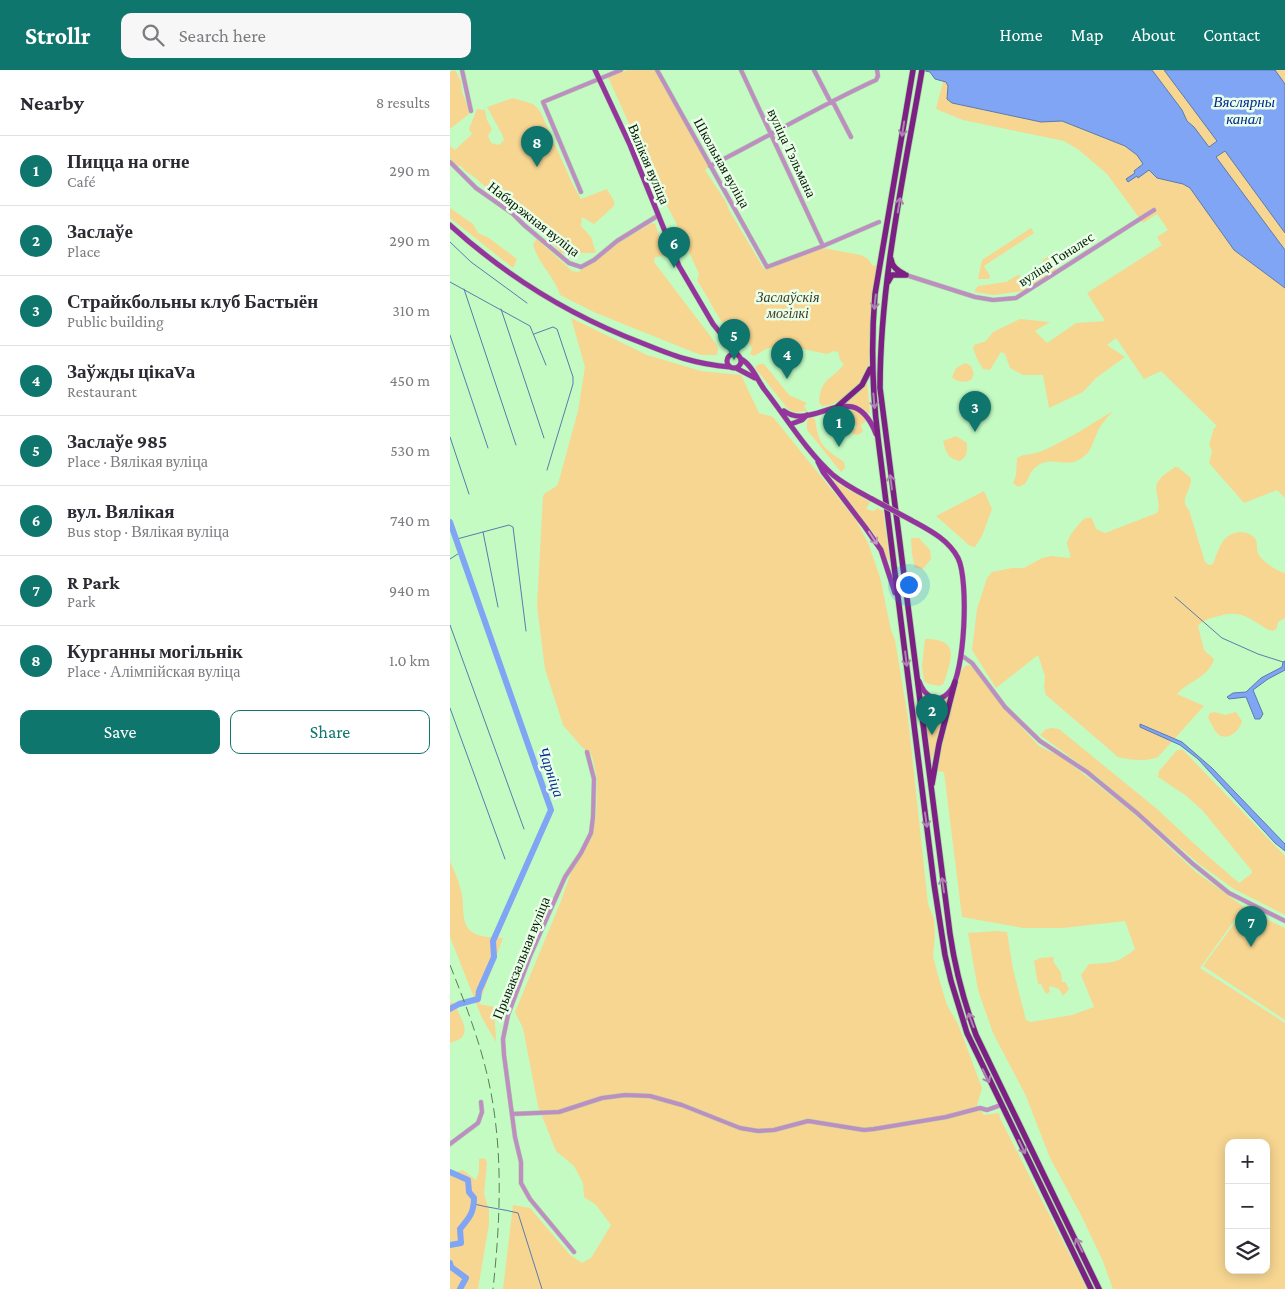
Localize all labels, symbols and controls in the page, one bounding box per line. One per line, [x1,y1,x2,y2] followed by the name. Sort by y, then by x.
[121,13,471,58] search box
[139,21,167,49] icon: search
[25,22,91,49] text: Strollr
[179,25,266,46] text: Search here
[1000,25,1043,45] text: Home
[1071,25,1103,45] text: Map
[1131,25,1175,45] text: About
[1203,25,1260,45] text: Contact
[20,91,84,115] text: Nearby
[376,94,430,111] text: 8 results
[1213,94,1275,127] water label: Вяслярны канал
[764,106,820,201] street label: вуліца Тэльмана
[691,115,754,211] street label: Школьная вуліца
[625,121,673,207] street label: Вялікая вуліца
[898,121,908,137] one-way arrow
[521,126,553,167] pin: 8
[67,151,189,172] text: Пицца на огне
[33,162,39,179] text: 1
[389,162,430,179] text: 290 m
[67,173,95,190] text: Café
[485,178,584,260] street label: Набярэжная вуліца
[895,197,905,213] one-way arrow
[67,221,133,242] text: Заслаўе
[658,227,690,268] pin: 6
[1015,229,1097,289] street label: вуліца Гоналес
[32,232,40,249] text: 2
[389,232,430,249] text: 290 m
[67,243,100,260] text: Place
[757,289,819,321] park label: Заслаўскія могілкі
[67,291,318,312] text: Страйкбольны клуб Бастыён
[870,293,880,309] one-way arrow
[32,302,40,319] text: 3
[392,302,430,319] text: 310 m
[67,313,164,330] text: Public building
[718,319,750,360] pin: 5
[771,338,803,379] pin: 4
[67,361,195,382] text: Заўжды цікаVа
[32,372,40,389] text: 4
[389,372,430,389] text: 450 m
[67,383,137,400] text: Restaurant
[959,391,991,432] pin: 3
[869,393,878,409] one-way arrow
[823,406,855,447] pin: 1
[67,431,167,452] text: Заслаўе 985
[32,442,40,459] text: 5
[390,442,430,459] text: 530 m
[67,453,208,470] text: Place · Вялікая вуліца
[886,474,896,490] one-way arrow
[67,501,175,522] text: вул. Вялікая
[32,512,40,529] text: 6
[390,512,430,529] text: 740 m
[67,523,229,540] text: Bus stop · Вялікая вуліца
[868,531,878,545] one-way arrow
[67,572,119,593] text: R Park
[896,572,922,598] your location
[32,582,40,599] text: 7
[389,582,430,599] text: 940 m
[67,593,95,610] text: Park
[67,641,243,662] text: Курганны могільнік
[901,651,911,667] one-way arrow
[31,652,41,669] text: 8
[389,652,430,669] text: 1.0 km
[67,663,240,680] text: Place · Алімпійская вуліца
[916,694,948,735] pin: 2
[20,710,220,754] button: Save
[230,710,430,754] button: Share
[535,745,567,799] water label: Чарніца
[921,812,931,828] one-way arrow
[938,878,948,894] one-way arrow
[489,894,553,1022] street label: Прывакзальная вуліца
[1235,906,1267,947] pin: 7
[966,1013,975,1028] one-way arrow
[982,1068,991,1083] one-way arrow
[1018,1139,1027,1154] one-way arrow
[1225,1139,1270,1274] map controls
[1225,1139,1270,1184] button: +
[1225,1184,1270,1229] button: −
[1225,1229,1270,1274] button: layers
[1073,1238,1083,1253] one-way arrow

